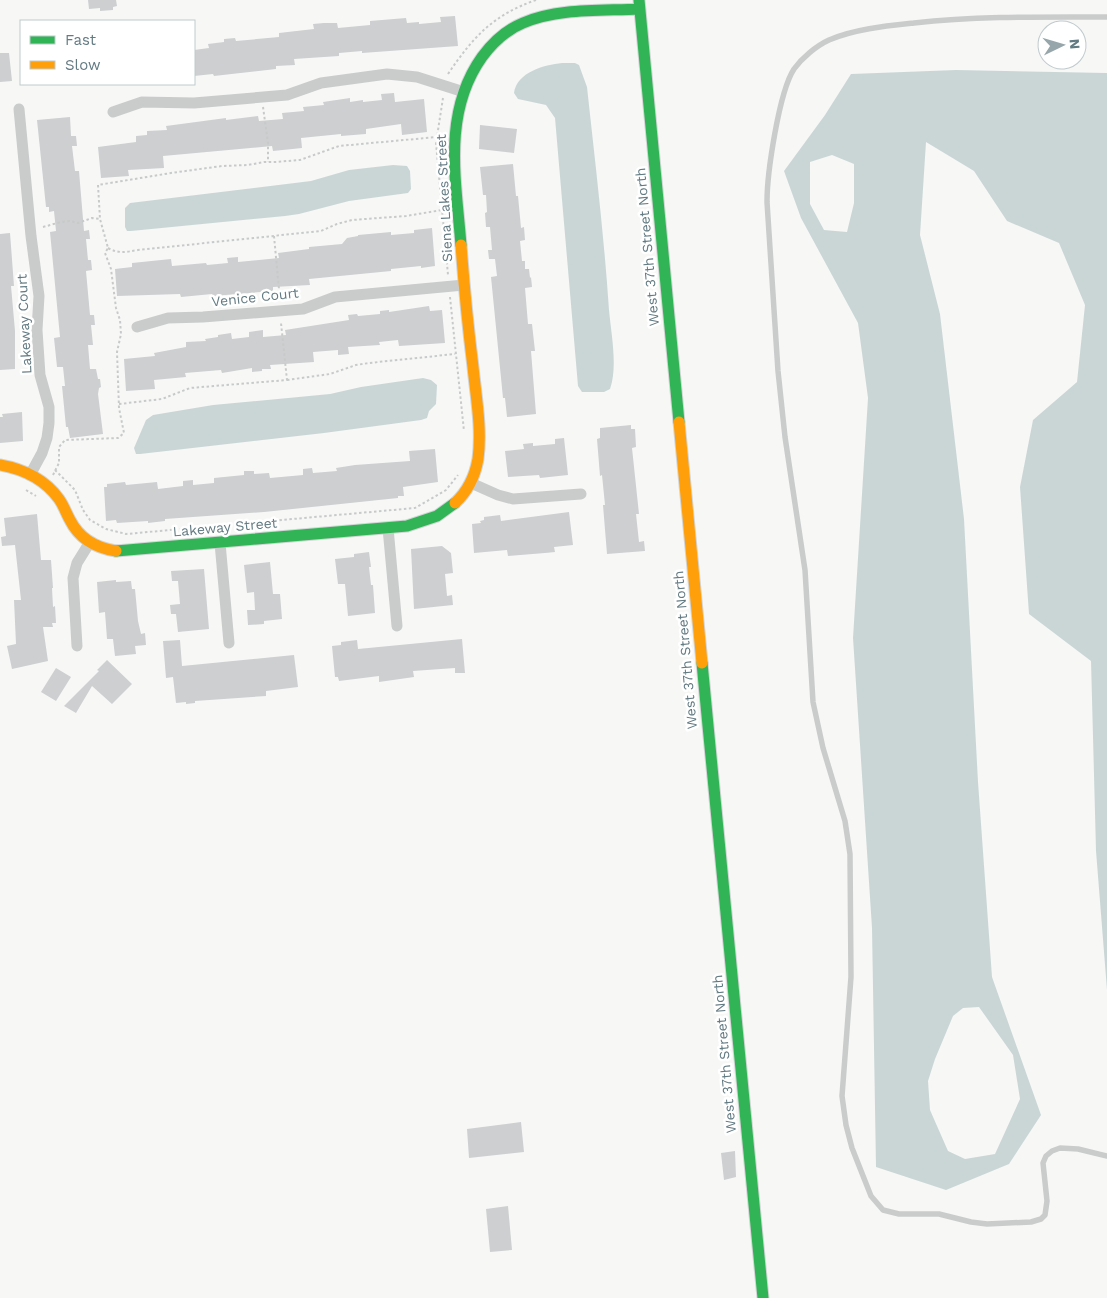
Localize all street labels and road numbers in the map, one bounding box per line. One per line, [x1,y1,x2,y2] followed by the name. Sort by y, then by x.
[433,133,455,262] street label: Siena Lakes Street
[632,167,662,327] street label: West 37th Street North
[13,273,35,375] street label: Lakeway Court
[211,284,299,310] street label: Venice Court
[172,514,278,540] street label: Lakeway Street
[670,570,700,730] street label: West 37th Street North
[709,974,739,1134] street label: West 37th Street North

